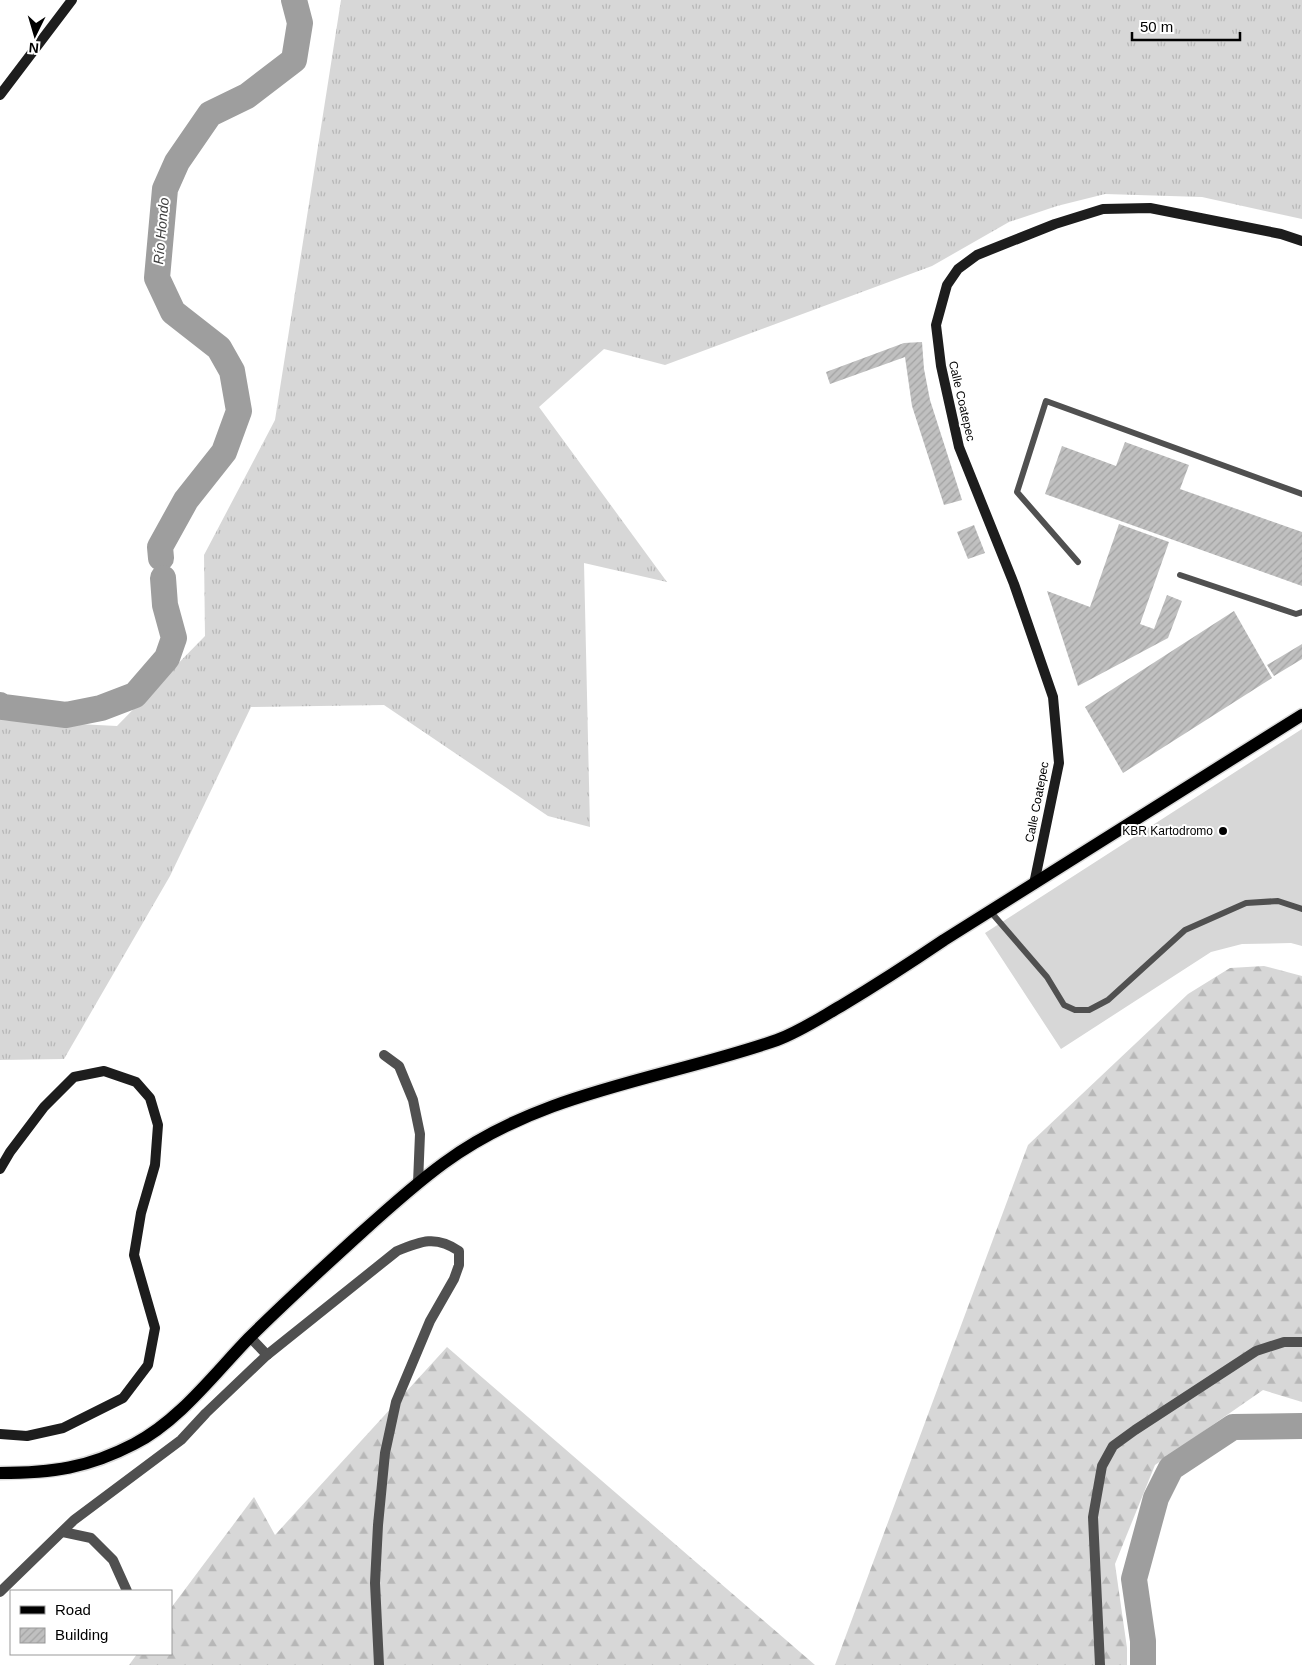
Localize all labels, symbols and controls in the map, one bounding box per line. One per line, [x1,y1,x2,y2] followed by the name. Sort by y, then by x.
[10,10,60,60] north arrow
[1132,10,1240,42] scale bar
[1140,18,1173,35] text: 50 m
[28,40,40,56] text: N
[150,197,172,265] water label: Río Hondo
[946,359,978,443] street label: Calle Coatepec
[1022,760,1052,844] street label: Calle Coatepec
[1122,824,1213,838] place label: KBR Kartodromo
[1217,825,1229,837] marker: KBR Kartodromo
[10,1590,172,1655] legend
[55,1601,91,1618] text: Road
[55,1626,108,1643] text: Building

